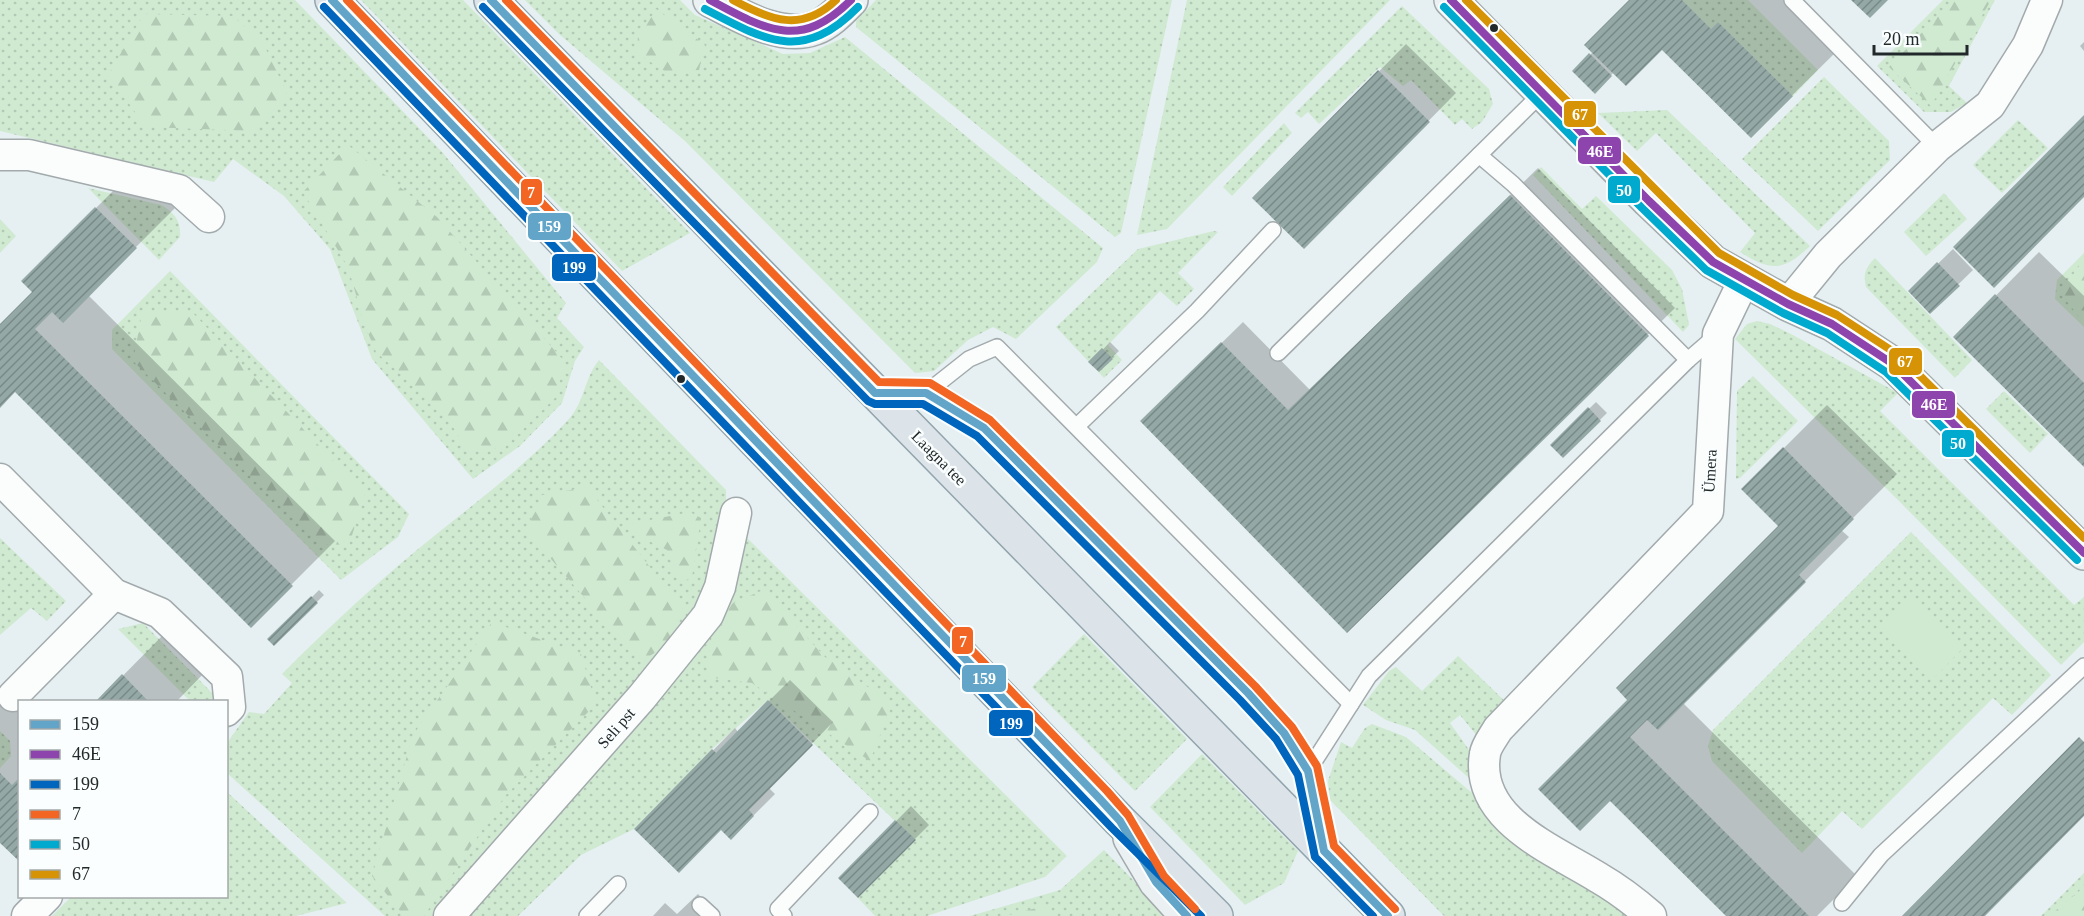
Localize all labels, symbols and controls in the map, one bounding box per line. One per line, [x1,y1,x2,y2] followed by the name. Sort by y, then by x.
[1874,18,1967,56] scale bar
[1488,22,1500,34] unlabelled marker
[1883,29,1920,49] text: 20 m
[1563,100,1597,128] line badge: 67
[1572,106,1588,123] text: 67
[1577,136,1622,165] line badge: 46E
[1587,143,1613,160] text: 46E
[1607,175,1641,204] line badge: 50
[520,178,543,206] line badge: 7
[1616,182,1632,199] text: 50
[527,184,535,201] text: 7
[527,212,572,241] line badge: 159
[537,218,561,235] text: 159
[551,253,597,282] line badge: 199
[562,259,586,276] text: 199
[1888,347,1923,376] line badge: 67
[1897,353,1913,370] text: 67
[675,373,687,385] unlabelled marker
[1911,390,1956,419] line badge: 46E
[1921,396,1947,413] text: 46E
[908,427,970,489] street label: Laagna tee
[1941,429,1975,458] line badge: 50
[1950,435,1966,452] text: 50
[1700,449,1720,493] street label: Ümera
[951,626,974,655] line badge: 7
[959,633,967,650] text: 7
[961,664,1007,693] line badge: 159
[972,670,996,687] text: 159
[18,700,228,898] legend
[594,704,639,752] street label: Seli pst
[988,709,1034,737] line badge: 199
[72,714,99,734] text: 159
[999,715,1023,732] text: 199
[72,744,101,764] text: 46E
[72,774,99,794] text: 199
[72,804,81,824] text: 7
[72,834,90,854] text: 50
[72,864,90,884] text: 67

